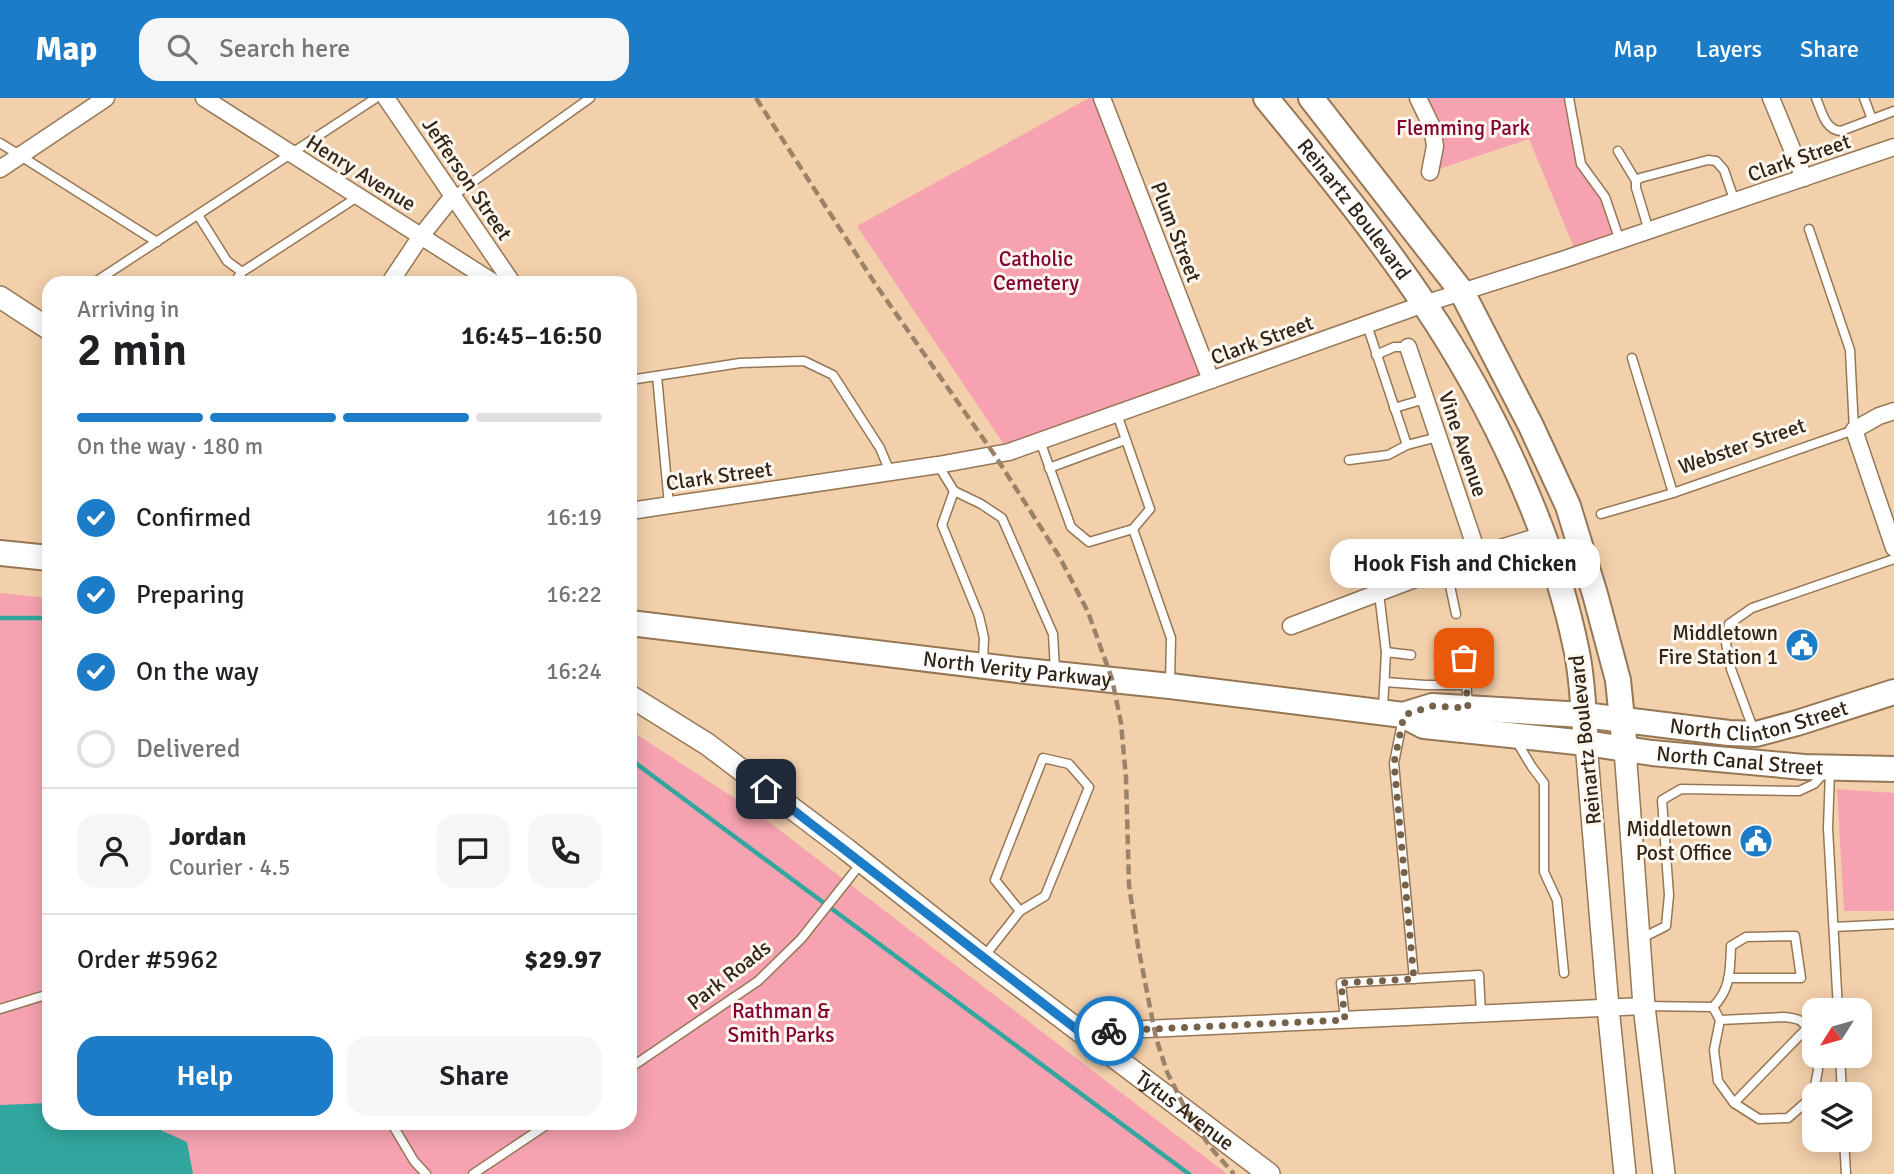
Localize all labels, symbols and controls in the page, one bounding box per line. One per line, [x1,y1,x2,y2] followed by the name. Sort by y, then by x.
[139,18,629,81] search box
[35,29,97,70] text: Map
[163,30,201,68] icon: search
[219,33,350,65] text: Search here
[1613,34,1658,64] text: Map
[1696,34,1762,64] text: Layers
[1800,34,1859,64] text: Share
[416,113,518,245] street label: Jefferson Street
[1396,115,1531,141] park label: Flemming Park
[1744,128,1854,188] street label: Clark Street
[301,129,421,217] street label: Henry Avenue
[1292,134,1417,285] street label: Reinartz Boulevard
[1145,178,1207,286] street label: Plum Street
[993,246,1079,296] park label: Catholic Cemetery
[77,295,179,324] text: Arriving in
[1207,309,1317,371] street label: Clark Street
[461,320,602,352] text: 16:45–16:50
[77,322,187,378] text: 2 min
[1433,388,1493,500] street label: Vine Avenue
[1675,412,1809,480] street label: Webster Street
[77,432,263,461] text: On the way · 180 m
[664,456,774,496] street label: Clark Street
[77,499,115,537] icon: check
[136,502,251,534] text: Confirmed
[546,503,602,532] text: 16:19
[1329,539,1599,588] callout: Hook Fish and Chicken
[1353,549,1577,578] text: Hook Fish and Chicken
[77,576,115,614] icon: check
[136,579,244,611] text: Preparing
[546,580,602,609] text: 16:22
[1658,620,1778,670] place label: Middletown Fire Station 1
[1783,626,1821,664] public building icon: Middletown Fire Station 1
[1434,628,1494,688] pin
[1445,639,1483,677] icon: bag
[922,646,1113,693] street label: North Verity Parkway
[77,653,115,691] icon: check
[1563,654,1607,826] street label: Reinartz Boulevard
[136,656,259,688] text: On the way
[546,657,602,686] text: 16:24
[1668,695,1851,748] street label: North Clinton Street
[136,733,241,765] text: Delivered
[1655,740,1824,780] street label: North Canal Street
[736,759,796,819] pin
[747,770,785,808] icon: home
[77,814,151,888] button: person
[436,814,510,888] button: chat
[528,814,602,888] button: phone
[1626,816,1732,866] place label: Middletown Post Office
[169,821,246,853] text: Jordan
[1737,822,1775,860] public building icon: Middletown Post Office
[169,853,290,882] text: Courier · 4.5
[682,934,776,1016] street label: Park Roads
[77,944,218,976] text: Order #5962
[524,944,602,976] text: $29.97
[1074,996,1144,1066] courier
[728,998,834,1048] park label: Rathman & Smith Parks
[1802,998,1872,1068] north arrow
[1802,998,1872,1152] map controls
[1090,1012,1128,1050] icon: bike
[77,1036,333,1116] button: Help
[347,1036,602,1116] button: Share
[1130,1065,1240,1156] street label: Tytus Avenue
[1802,1082,1872,1152] button: layers

